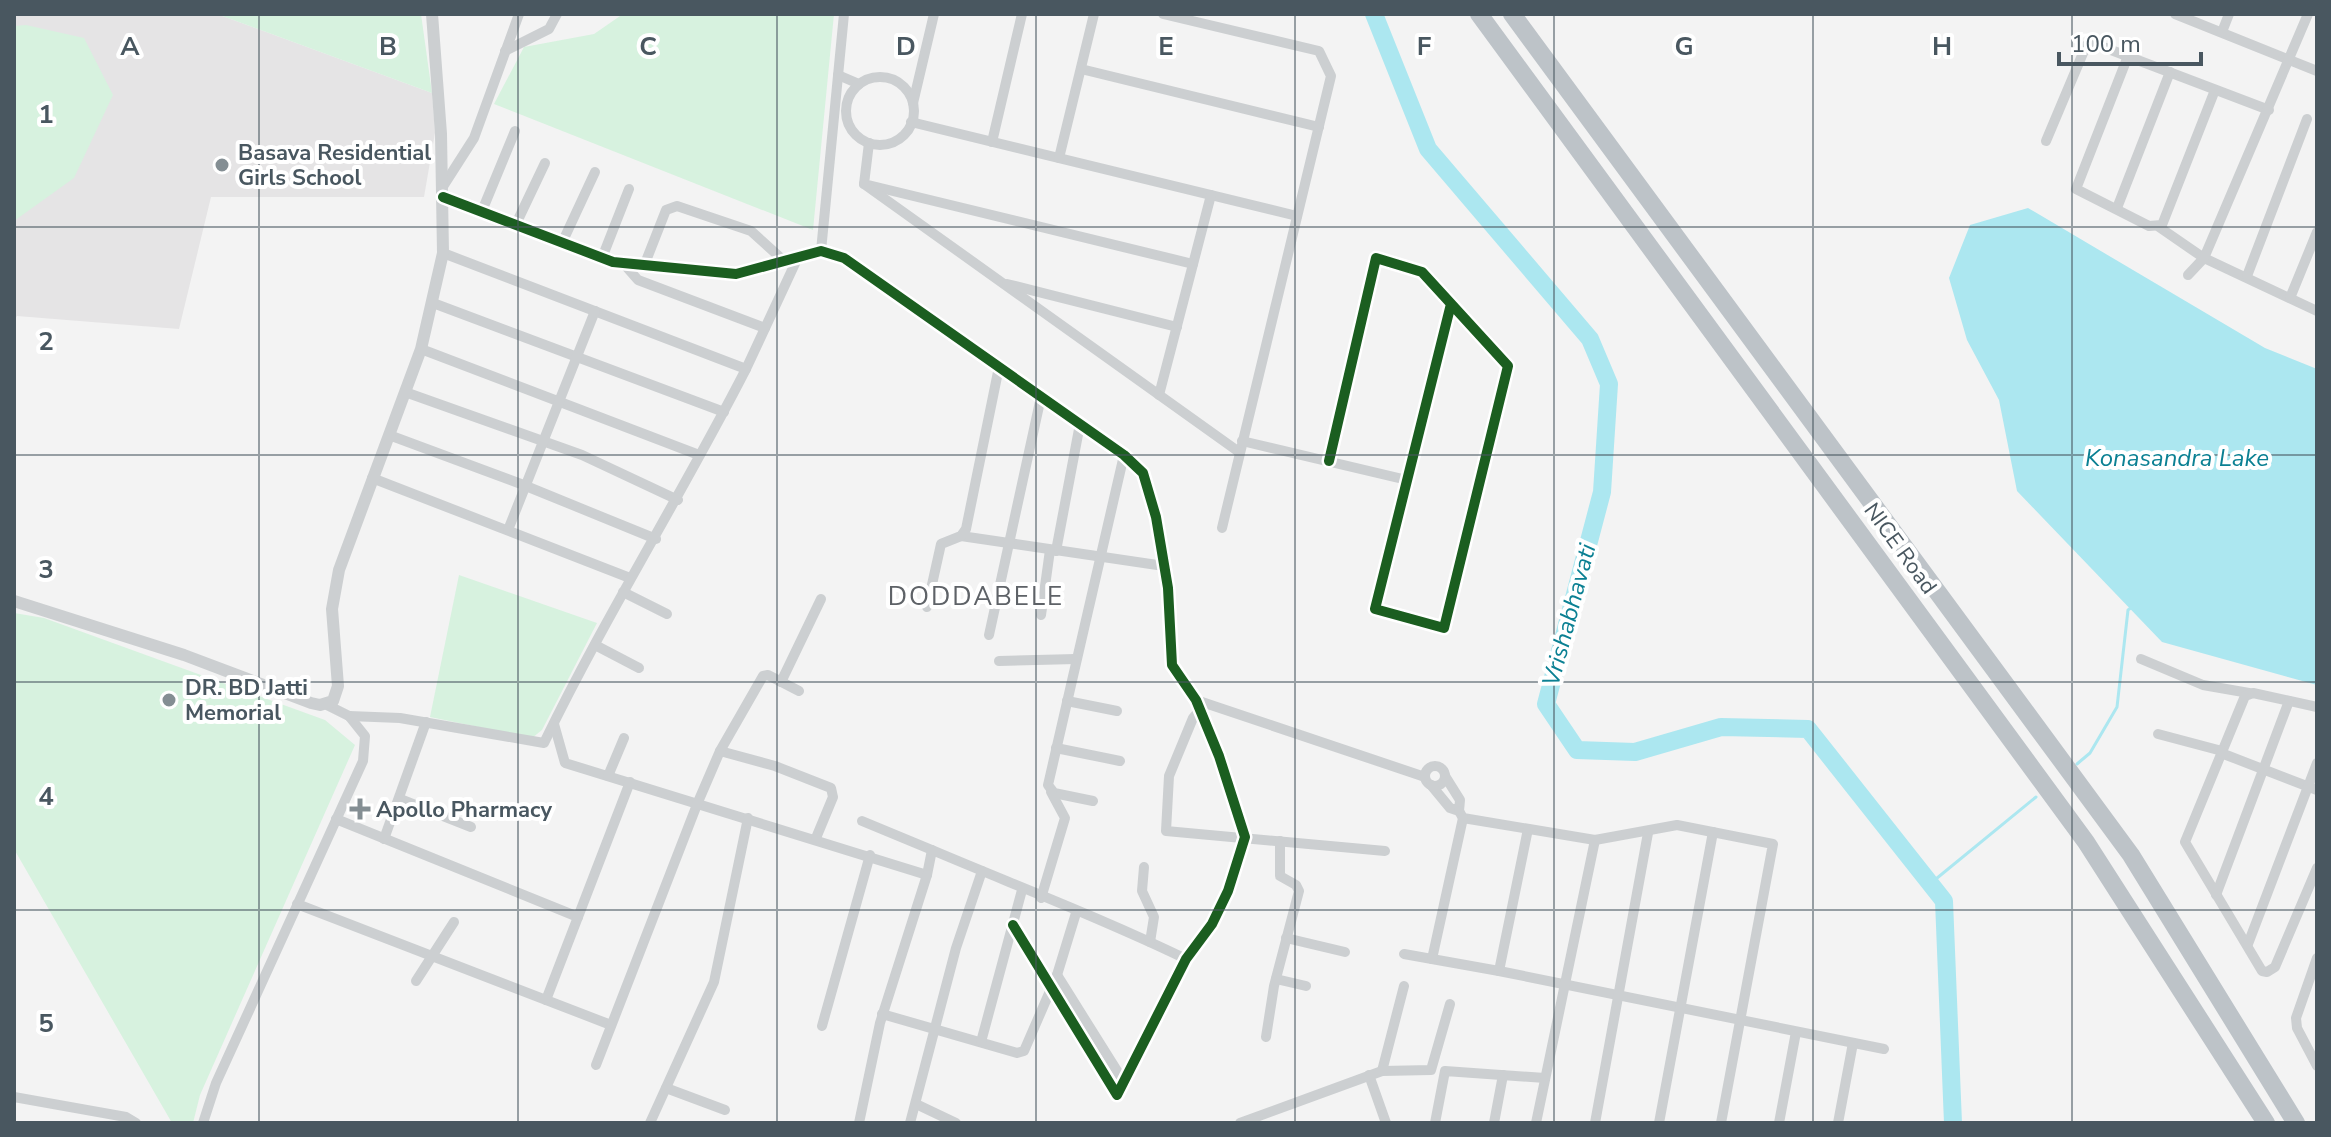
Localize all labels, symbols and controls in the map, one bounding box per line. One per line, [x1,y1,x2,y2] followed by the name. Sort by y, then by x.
[2059,16,2201,66] scale bar
[2071,28,2141,60] text: 100 m
[120,29,140,64] text: A
[379,29,397,64] text: B
[639,29,657,64] text: C
[896,29,916,64] text: D
[1158,29,1174,64] text: E
[1417,29,1431,64] text: F
[1674,29,1694,64] text: G
[1932,29,1952,64] text: H
[38,97,54,132] text: 1
[238,138,431,193] place label: Basava Residential Girls School
[213,156,231,174] marker: Basava Residential Girls School
[38,324,54,359] text: 2
[2085,442,2269,474] water label: Konasandra Lake
[1857,497,1944,600] street label: NICE Road
[1535,540,1603,690] water label: Vrishabhavati
[38,552,54,587] text: 3
[888,579,1064,614] district label: DODDABELE
[185,673,308,728] place label: DR. BD Jatti Memorial
[160,691,178,709] marker: DR. BD Jatti Memorial
[38,779,54,814] text: 4
[376,795,553,825] place label: Apollo Pharmacy
[351,800,369,818] marker: Apollo Pharmacy
[38,1006,54,1041] text: 5

